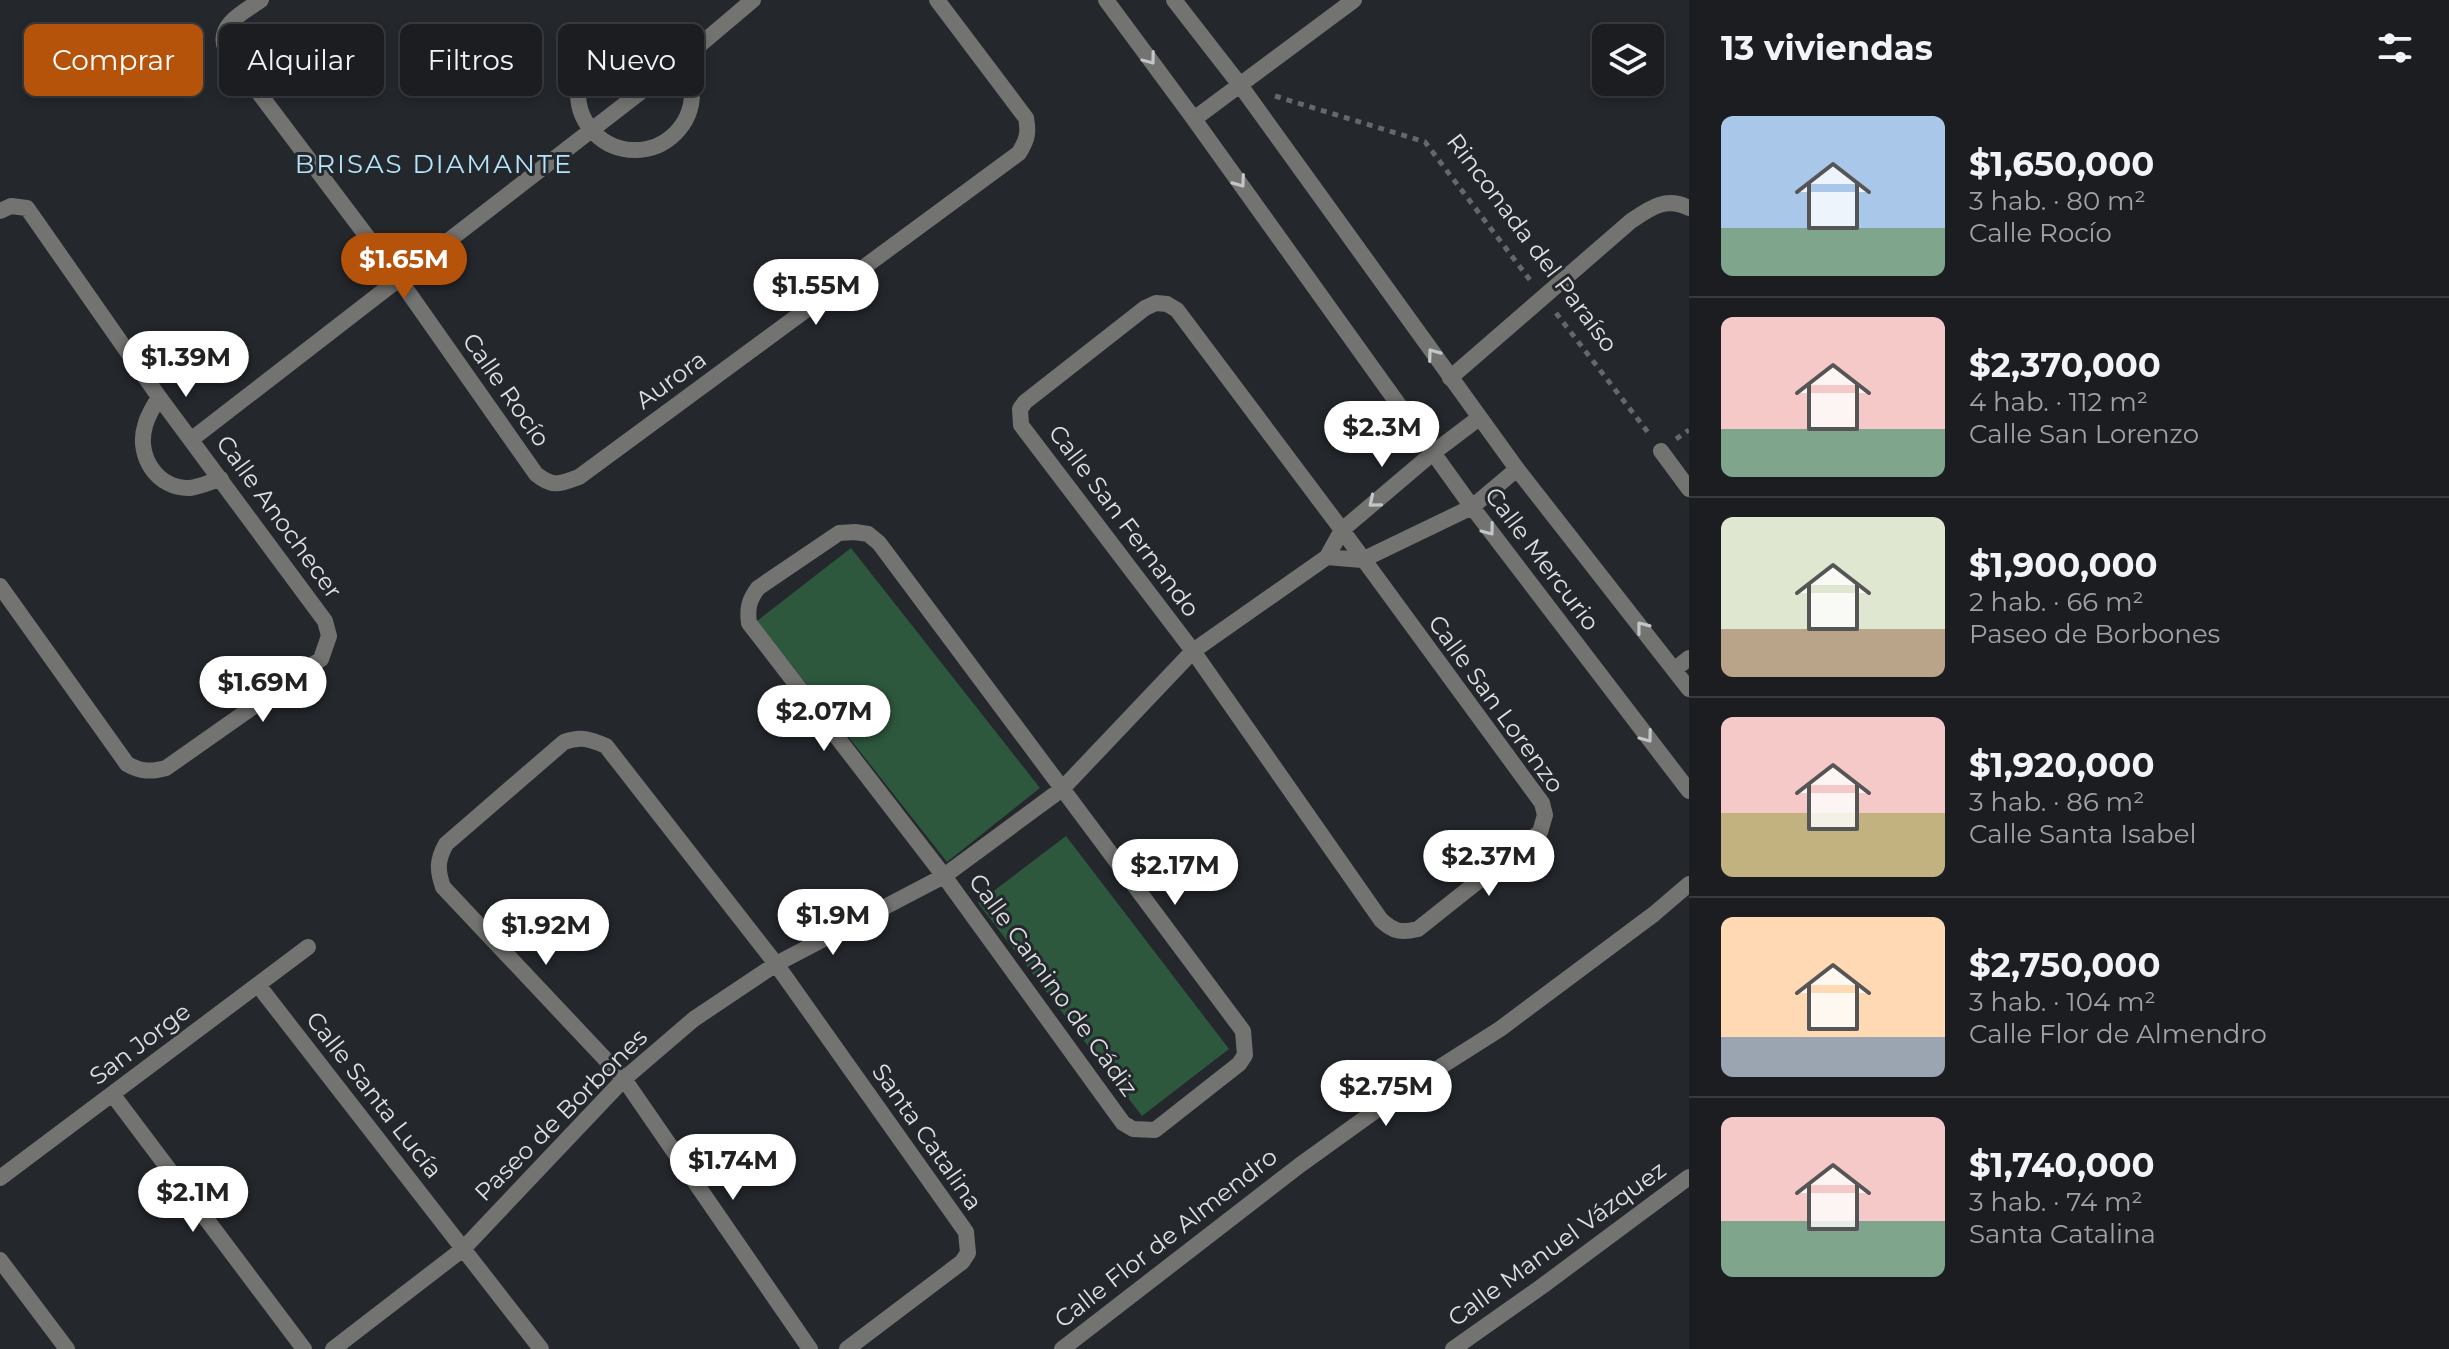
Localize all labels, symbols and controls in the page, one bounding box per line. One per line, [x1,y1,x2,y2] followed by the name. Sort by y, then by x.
[24,24,203,96] chip: Comprar
[219,24,384,96] chip: Alquilar
[400,24,542,96] chip: Filtros
[558,24,704,96] chip: Nuevo
[1592,24,1664,96] map controls
[1592,24,1664,96] button: layers
[2373,26,2417,70] icon: filters
[1721,27,1933,69] text: 13 viviendas
[1140,51,1155,65] one-way arrow
[1441,128,1624,358] street label: Rinconada del Paraíso
[1969,143,2154,185] text: $1,650,000
[295,148,573,180] district label: BRISAS DIAMANTE
[1785,148,1881,244] icon: home
[1230,174,1245,188] one-way arrow
[1969,185,2146,217] text: 3 hab. · 80 m²
[1969,217,2112,249] text: Calle Rocío
[339,233,469,301] pin: $1.65M
[359,243,449,275] text: $1.65M
[751,259,881,327] pin: $1.55M
[772,269,860,301] text: $1.55M
[457,327,556,452] street label: Calle Rocío
[121,331,251,399] pin: $1.39M
[141,341,231,373] text: $1.39M
[630,344,712,415] street label: Aurora
[1969,344,2161,386] text: $2,370,000
[1428,348,1442,363] one-way arrow
[1785,349,1881,445] icon: home
[1969,386,2148,418] text: 4 hab. · 112 m²
[1326,401,1438,469] pin: $2.3M
[1342,411,1422,443] text: $2.3M
[1969,418,2199,450] text: Calle San Lorenzo
[1043,419,1206,622] street label: Calle San Fernando
[210,429,348,604] street label: Calle Anochecer
[1479,481,1606,636] street label: Calle Mercurio
[1369,492,1384,507] one-way arrow
[1480,521,1494,536] one-way arrow
[1969,544,2158,586] text: $1,900,000
[1785,549,1881,645] icon: home
[1969,586,2144,618] text: 2 hab. · 66 m²
[1422,609,1571,798] street label: Calle San Lorenzo
[1969,618,2220,650] text: Paseo de Borbones
[1637,622,1652,636] one-way arrow
[198,656,328,724] pin: $1.69M
[218,666,308,698] text: $1.69M
[759,685,889,753] pin: $2.07M
[775,695,873,727] text: $2.07M
[1638,728,1652,742] one-way arrow
[1969,744,2155,786] text: $1,920,000
[1785,749,1881,845] icon: home
[1969,786,2144,818] text: 3 hab. · 86 m²
[1969,818,2196,850] text: Calle Santa Isabel
[1424,830,1554,898] pin: $2.37M
[1110,839,1240,907] pin: $2.17M
[1441,840,1537,872] text: $2.37M
[1130,849,1220,881] text: $2.17M
[963,868,1144,1102] street label: Calle Camino de Cádiz
[777,889,889,957] pin: $1.9M
[481,899,611,967] pin: $1.92M
[796,899,870,931] text: $1.9M
[501,909,591,941] text: $1.92M
[1969,944,2161,986] text: $2,750,000
[1785,949,1881,1045] icon: home
[1969,986,2156,1018] text: 3 hab. · 104 m²
[84,996,196,1091] street label: San Jorge
[300,1006,448,1184] street label: Calle Santa Lucía
[1969,1018,2267,1050] text: Calle Flor de Almendro
[468,1022,653,1207] street label: Paseo de Borbones
[866,1058,989,1216] street label: Santa Catalina
[1321,1060,1451,1128] pin: $2.75M
[1339,1070,1433,1102] text: $2.75M
[668,1134,798,1202] pin: $1.74M
[1048,1142,1283,1334] street label: Calle Flor de Almendro
[688,1144,778,1176] text: $1.74M
[1969,1144,2155,1186] text: $1,740,000
[1785,1149,1881,1245] icon: home
[1442,1155,1671,1332] street label: Calle Manuel Vázquez
[137,1166,249,1234] pin: $2.1M
[156,1176,230,1208] text: $2.1M
[1969,1186,2143,1218] text: 3 hab. · 74 m²
[1969,1218,2156,1250] text: Santa Catalina

